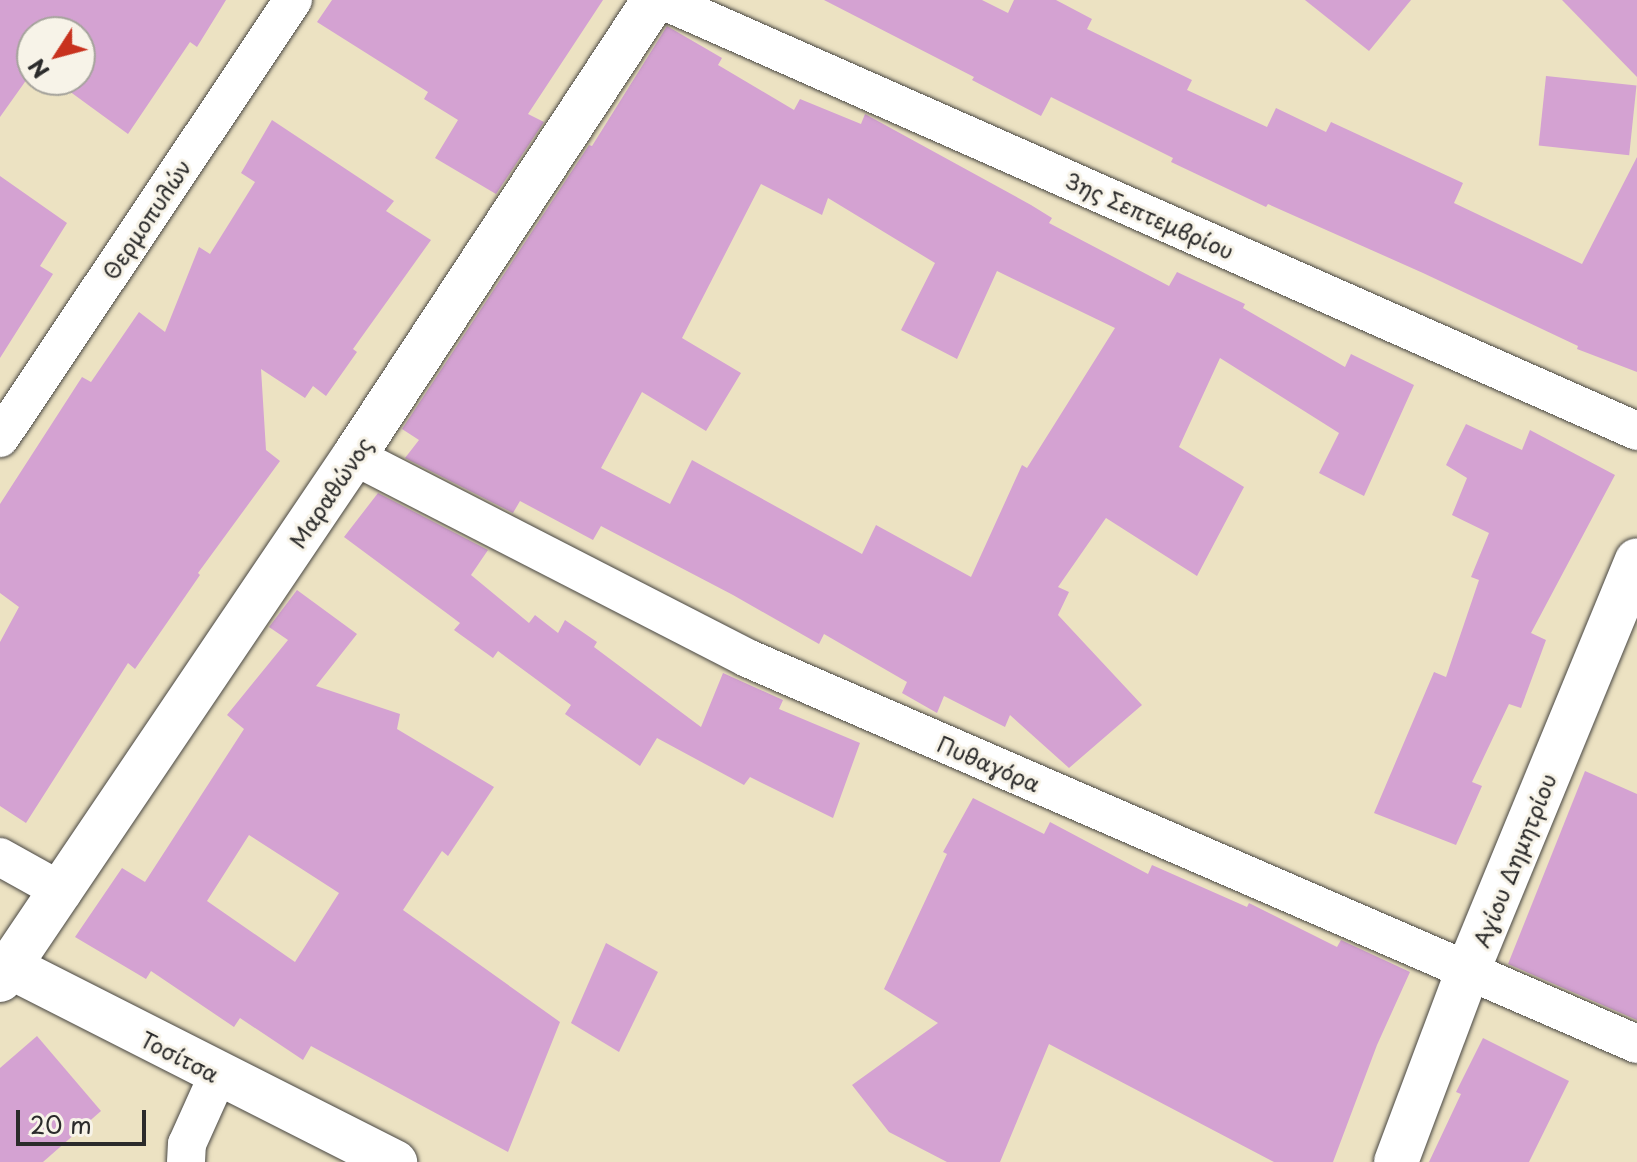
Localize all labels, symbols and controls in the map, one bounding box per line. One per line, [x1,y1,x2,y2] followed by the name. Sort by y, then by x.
[16,16,96,96] north arrow
[19,52,56,86] text: N
[96,154,196,284] street label: Θερμοπυλών
[1061,166,1239,264] street label: 3ης Σεπτεμβρίου
[283,432,377,552] street label: Μαραθώνος
[934,730,1044,796] street label: Πυθαγόρα
[1467,769,1561,951] street label: Αγίου Δημητρίου
[136,1025,224,1087] street label: Τοσίτσα
[20,1094,150,1144] scale bar
[30,1106,92,1142] text: 20 m

